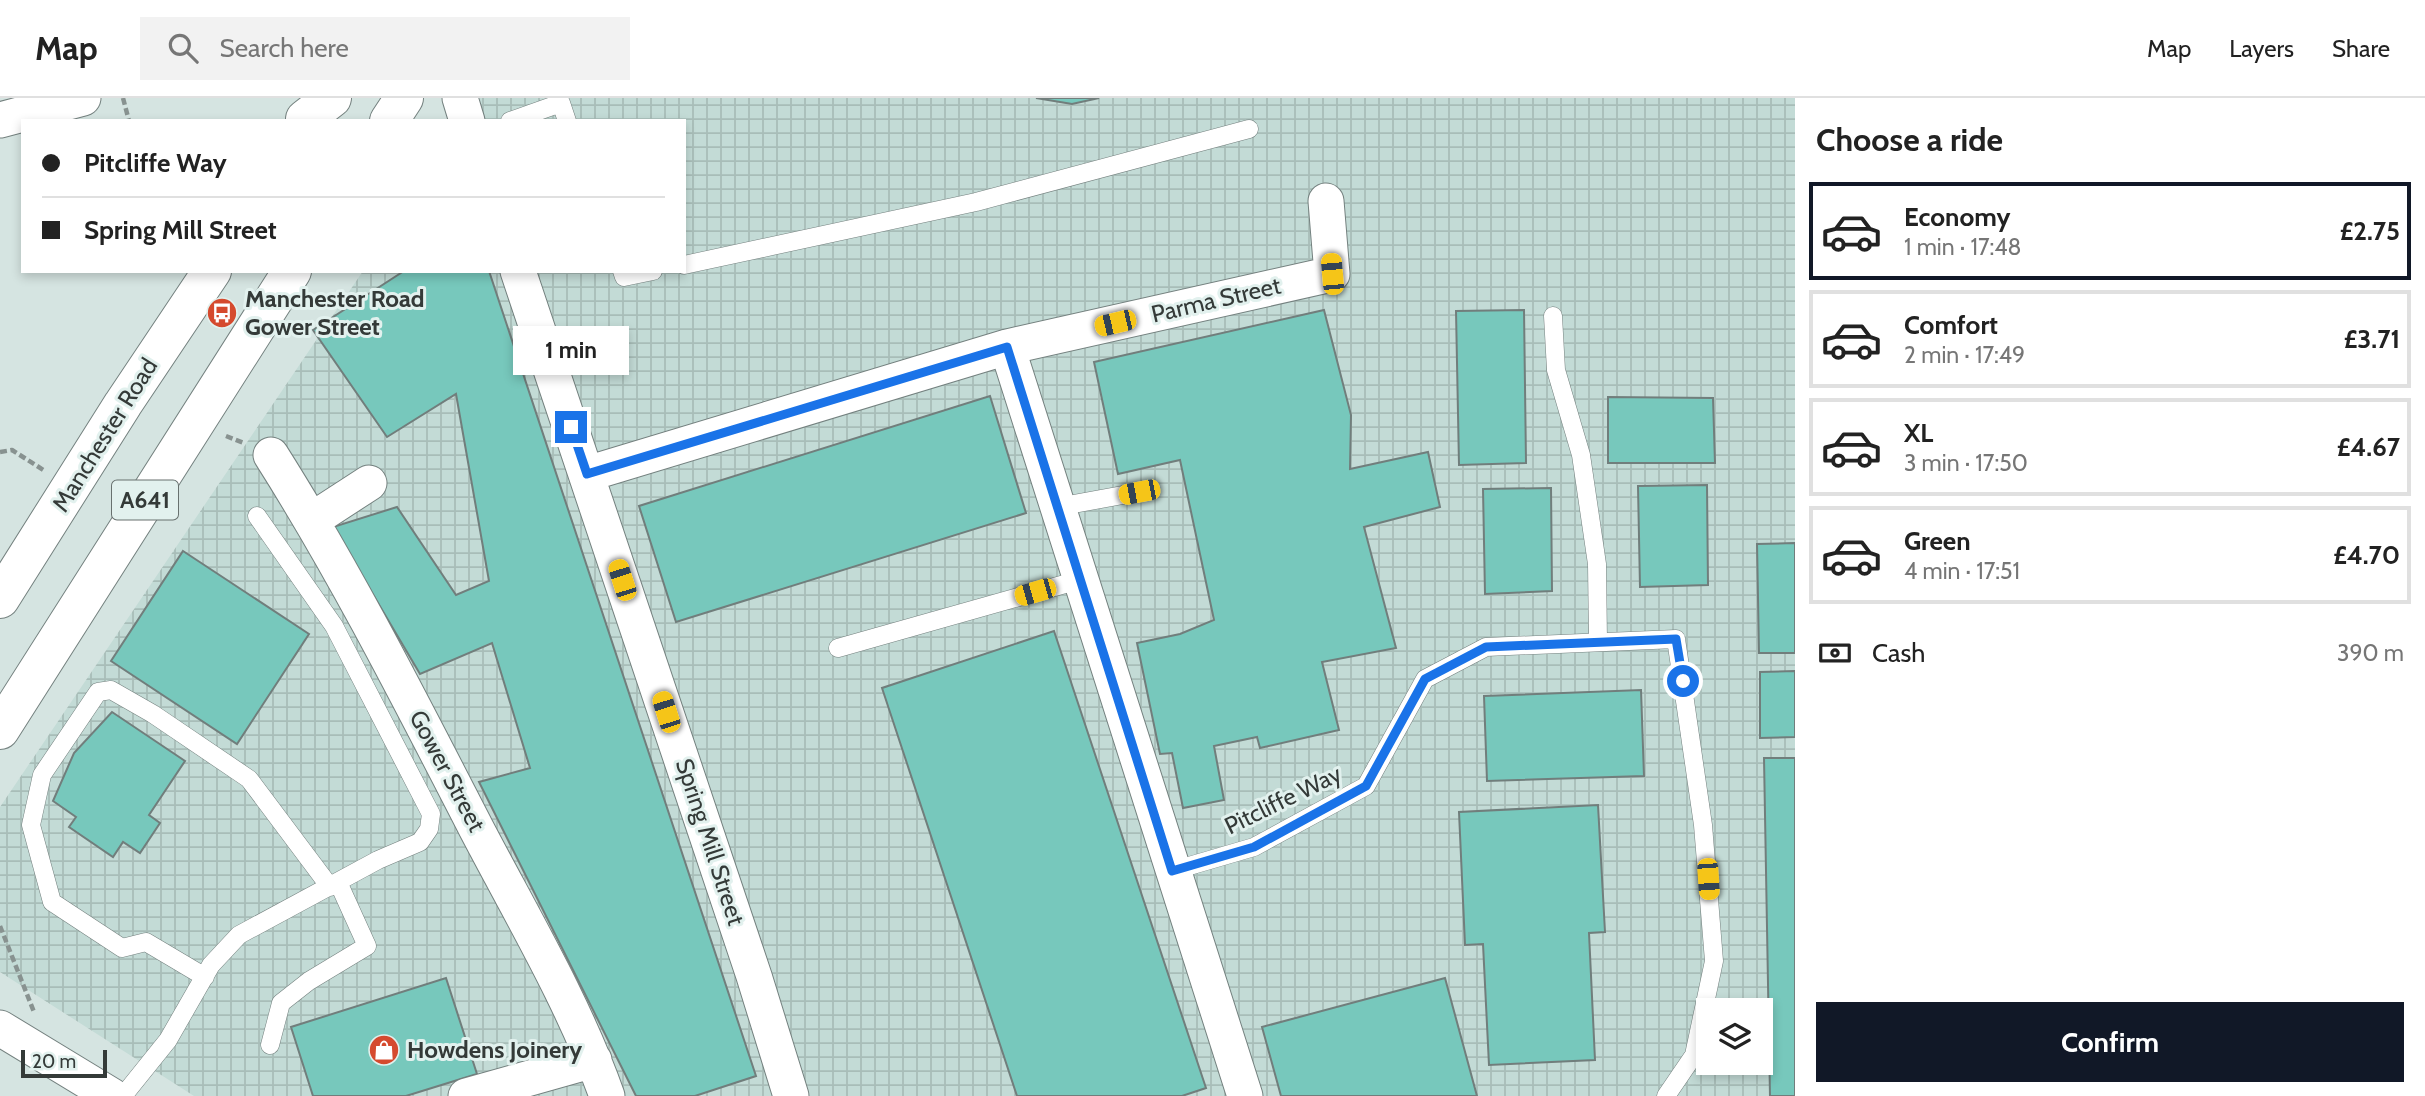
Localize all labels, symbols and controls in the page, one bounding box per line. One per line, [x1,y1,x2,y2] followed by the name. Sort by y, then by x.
[140,17,630,80] search box
[35,28,98,68] text: Map
[164,29,202,67] icon: search
[220,32,349,64] text: Search here
[2147,34,2191,63] text: Map
[2229,34,2294,63] text: Layers
[2332,34,2390,63] text: Share
[1816,120,2003,159] text: Choose a ride
[84,147,227,179] text: Pitcliffe Way
[1820,200,1883,263] icon: car
[1904,201,2010,233] text: Economy
[84,214,277,246] text: Spring Mill Street
[2340,215,2400,247] text: £2.75
[1904,233,2021,261] text: 1 min · 17:48
[1320,252,1345,296] car
[1148,271,1284,329] street label: Parma Street
[245,284,425,341] place label: Manchester Road Gower Street
[205,296,239,330] bus stop icon: Manchester Road Gower Street
[1093,308,1138,338] car
[1820,308,1883,371] icon: car
[1904,309,1998,341] text: Comfort
[2344,323,2400,355] text: £3.71
[513,326,629,374] callout: 1 min
[545,336,597,364] text: 1 min
[1904,341,2025,369] text: 2 min · 17:49
[46,353,163,517] street label: Manchester Road
[555,411,587,443] route end
[1820,416,1883,479] icon: car
[1904,417,1933,449] text: XL
[2337,431,2400,463] text: £4.67
[1904,449,2028,477] text: 3 min · 17:50
[1117,478,1162,506] car
[112,480,178,520] road number: A641
[1820,524,1883,587] icon: car
[1904,525,1971,557] text: Green
[2333,539,2400,571] text: £4.70
[606,557,639,603] car
[1904,557,2020,585] text: 4 min · 17:51
[1012,576,1059,608] car
[1816,634,1854,672] icon: cash
[1872,637,1925,669] text: Cash
[2337,639,2404,667] text: 390 m
[1667,665,1699,697] route start
[650,689,683,735] car
[403,705,492,836] street label: Gower Street
[670,755,751,929] street label: Spring Mill Street
[1220,759,1346,840] street label: Pitcliffe Way
[1697,857,1720,901] car
[1696,998,1773,1075] map controls
[1696,998,1773,1075] button: layers
[1816,1002,2404,1082] button: Confirm
[367,1033,401,1067] shop icon: Howdens Joinery
[407,1035,582,1064] place label: Howdens Joinery
[21,1047,107,1079] scale bar
[32,1050,76,1073] text: 20 m

